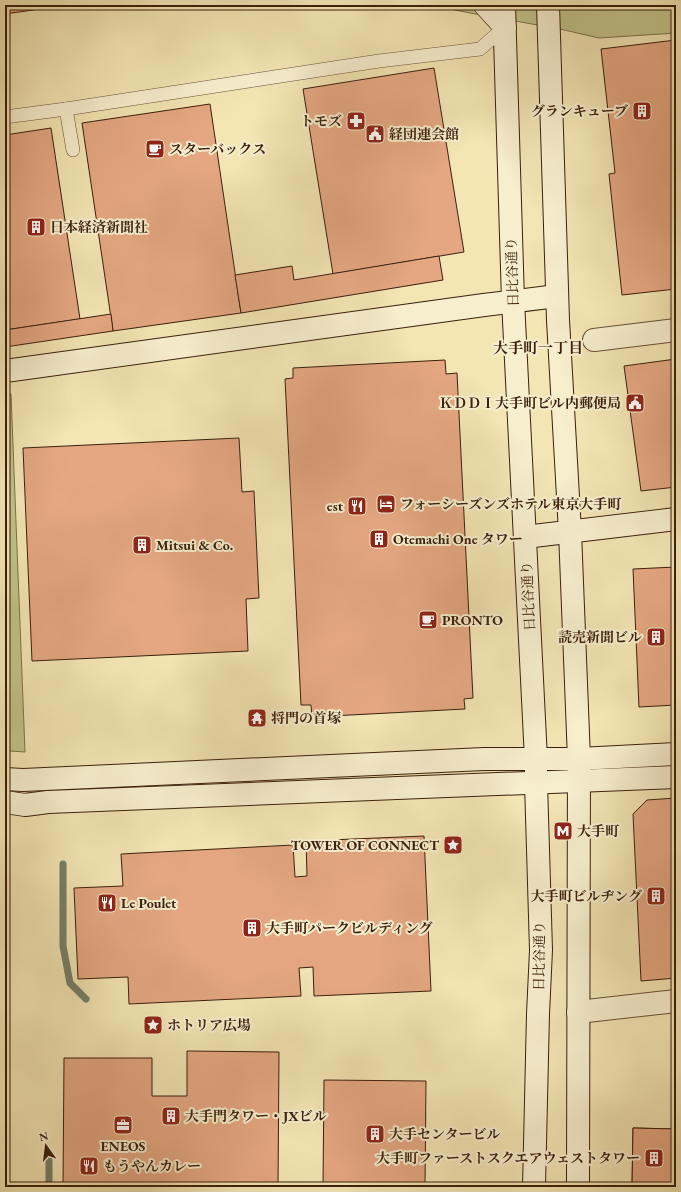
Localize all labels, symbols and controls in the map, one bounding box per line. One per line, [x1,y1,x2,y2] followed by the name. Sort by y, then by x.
[631,100,653,122] building icon: グランキューブ
[531,102,628,120] place label: グランキューブ
[345,110,367,132] pharmacy icon: トモズ
[300,112,342,130] place label: トモズ
[364,123,386,145] public building icon: 経団連会館
[389,125,459,143] place label: 経団連会館
[144,138,166,160] cafe icon: スターバックス
[169,140,266,158] place label: スターバックス
[25,216,47,238] building icon: 日本経済新聞社
[50,218,148,236] place label: 日本経済新聞社
[502,237,522,307] street label: 日比谷通り
[493,338,583,357] district label: 大手町一丁目
[624,392,646,414] public building icon: ＫＤＤＩ大手町ビル内郵便局
[439,394,621,412] place label: ＫＤＤＩ大手町ビル内郵便局
[375,493,397,515] hotel icon: フォーシーズンズホテル東京大手町
[346,495,368,517] restaurant icon: est
[400,495,622,513] place label: フォーシーズンズホテル東京大手町
[327,497,344,515] place label: est
[368,528,390,550] building icon: Otemachi One タワー
[393,530,523,548] place label: Otemachi One タワー
[131,534,153,556] building icon: Mitsui & Co.
[156,536,233,554] place label: Mitsui & Co.
[517,561,539,631] street label: 日比谷通り
[417,609,439,631] cafe icon: PRONTO
[442,611,503,629] place label: PRONTO
[645,626,667,648] building icon: 読売新聞ビル
[558,628,642,646] place label: 読売新聞ビル
[246,707,268,729] temple icon: 将門の首塚
[271,709,341,727] place label: 将門の首塚
[552,820,574,842] metro station icon: 大手町
[577,822,620,840] place label: 大手町
[442,834,464,856] place icon: TOWER OF CONNECT
[291,836,439,854] place label: TOWER OF CONNECT
[645,885,667,907] building icon: 大手町ビルヂング
[531,887,642,905] place label: 大手町ビルヂング
[96,892,118,914] restaurant icon: Le Poulet
[121,894,177,912] place label: Le Poulet
[241,917,263,939] building icon: 大手町パークビルディング
[266,919,433,937] place label: 大手町パークビルディング
[529,921,549,991] street label: 日比谷通り
[142,1014,164,1036] place icon: ホトリア広場
[167,1016,251,1034] place label: ホトリア広場
[160,1105,182,1127] building icon: 大手門タワー・JXビル
[185,1107,327,1125] place label: 大手門タワー・JXビル
[112,1114,134,1136] office icon: ENEOS
[364,1123,386,1145] building icon: 大手センタービル
[389,1125,500,1143] place label: 大手センタービル
[26,1126,66,1166] north arrow
[38,1128,50,1144] text: N
[101,1137,146,1155] place label: ENEOS
[643,1147,665,1169] building icon: 大手町ファーストスクエアウェストタワー
[376,1149,640,1167] place label: 大手町ファーストスクエアウェストタワー
[78,1155,100,1177] restaurant icon: もうやんカレー
[103,1157,201,1175] place label: もうやんカレー

